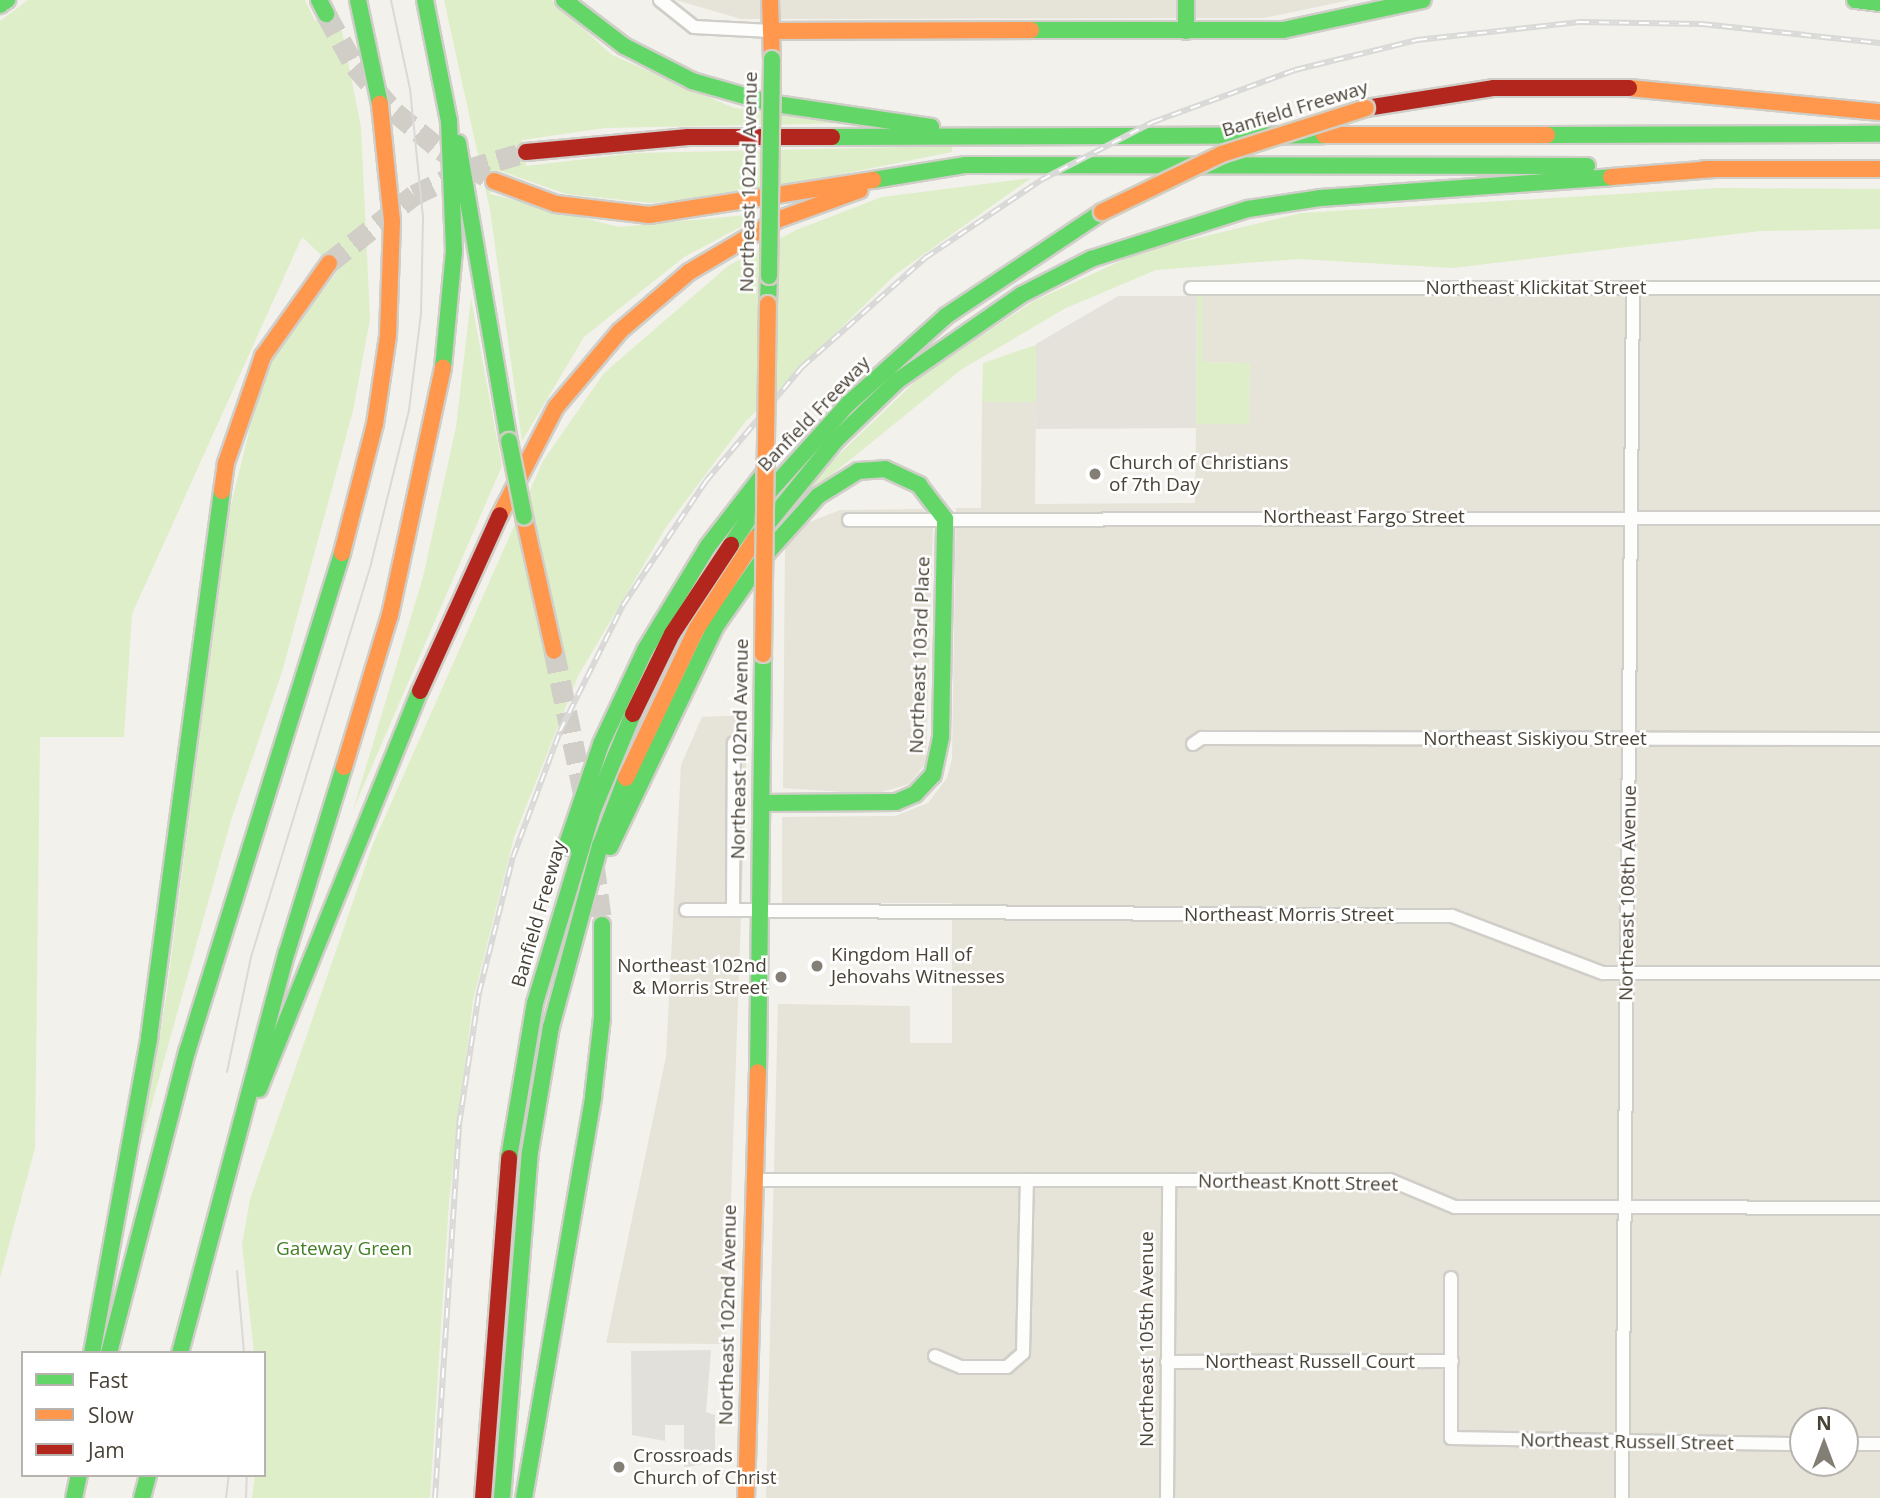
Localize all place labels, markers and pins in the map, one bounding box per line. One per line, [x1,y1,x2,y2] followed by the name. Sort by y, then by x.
[1109,452,1289,496] place label: Church of Christians of 7th Day
[1087,466,1103,482] marker: Church of Christians of 7th Day
[831,944,1005,988] place label: Kingdom Hall of Jehovahs Witnesses
[617,955,767,999] place label: Northeast 102nd & Morris Street
[809,958,825,974] marker: Kingdom Hall of Jehovahs Witnesses
[773,969,789,985] marker: Northeast 102nd & Morris Street
[633,1445,776,1489] place label: Crossroads Church of Christ
[611,1459,627,1475] marker: Crossroads Church of Christ

